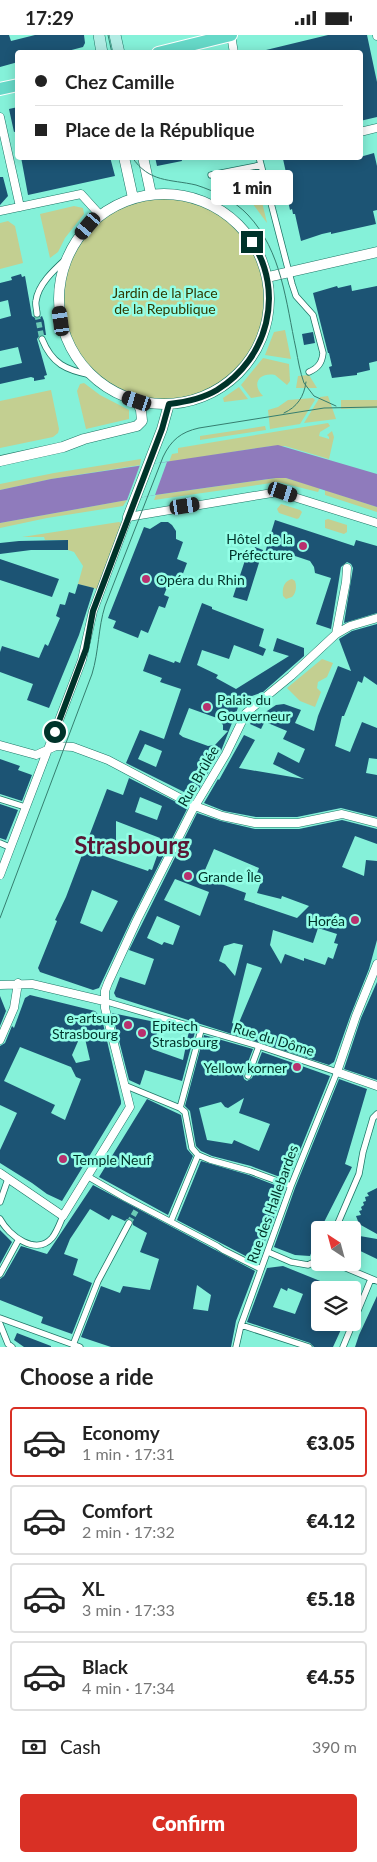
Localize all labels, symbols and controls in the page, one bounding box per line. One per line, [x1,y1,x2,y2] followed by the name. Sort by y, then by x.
[25,6,74,29] text: 17:29
[65,70,174,93] text: Chez Camille
[65,118,255,141] text: Place de la République
[211,169,293,205] callout: 1 min
[232,178,272,197] text: 1 min
[72,210,103,242] car
[241,231,263,253] route end
[112,284,218,317] park label: Jardin de la Place de la Republique
[51,305,70,337] car
[120,389,153,413] car
[266,480,299,504] car
[169,496,200,516] car
[226,530,293,563] place label: Hôtel de la Préfecture
[297,540,309,552] marker: Hôtel de la Préfecture
[156,571,245,588] place label: Opéra du Rhin
[140,573,152,585] marker: Opéra du Rhin
[217,691,291,724] place label: Palais du Gouverneur
[201,701,213,713] marker: Palais du Gouverneur
[44,721,66,743] route start
[174,743,222,809] street label: Rue Brûlée
[74,830,190,859] district label: Strasbourg
[198,868,261,885] place label: Grande Île
[182,870,194,882] marker: Grande Île
[307,912,345,929] place label: Horéa
[349,914,361,926] marker: Horéa
[52,1009,118,1042] place label: e-artsup Strasbourg
[152,1017,218,1050] place label: Epitech Strasbourg
[122,1019,134,1031] marker: e-artsup Strasbourg
[231,1019,317,1059] street label: Rue du Dôme
[136,1027,148,1039] marker: Epitech Strasbourg
[204,1059,287,1076] place label: Yellow korner
[291,1061,303,1073] marker: Yellow korner
[243,1143,301,1265] street label: Rue des Hallebardes
[73,1151,151,1168] place label: Temple Neuf
[57,1153,69,1165] marker: Temple Neuf
[311,1221,361,1271] north arrow
[311,1221,361,1331] map controls
[311,1281,361,1331] button: layers
[20,1363,154,1390] text: Choose a ride
[22,1420,67,1465] icon: car
[82,1421,160,1444] text: Economy
[306,1431,355,1454] text: €3.05
[82,1444,175,1463] text: 1 min · 17:31
[22,1498,67,1543] icon: car
[82,1499,153,1522] text: Comfort
[306,1509,355,1532] text: €4.12
[82,1522,175,1541] text: 2 min · 17:32
[22,1576,67,1621] icon: car
[82,1577,105,1600] text: XL
[306,1587,355,1610] text: €5.18
[82,1600,175,1619] text: 3 min · 17:33
[22,1654,67,1699] icon: car
[82,1655,128,1678] text: Black
[306,1665,355,1688] text: €4.55
[82,1678,175,1697] text: 4 min · 17:34
[20,1733,48,1761] icon: cash
[60,1735,101,1758] text: Cash
[312,1737,357,1756] text: 390 m
[20,1794,357,1852] button: Confirm

